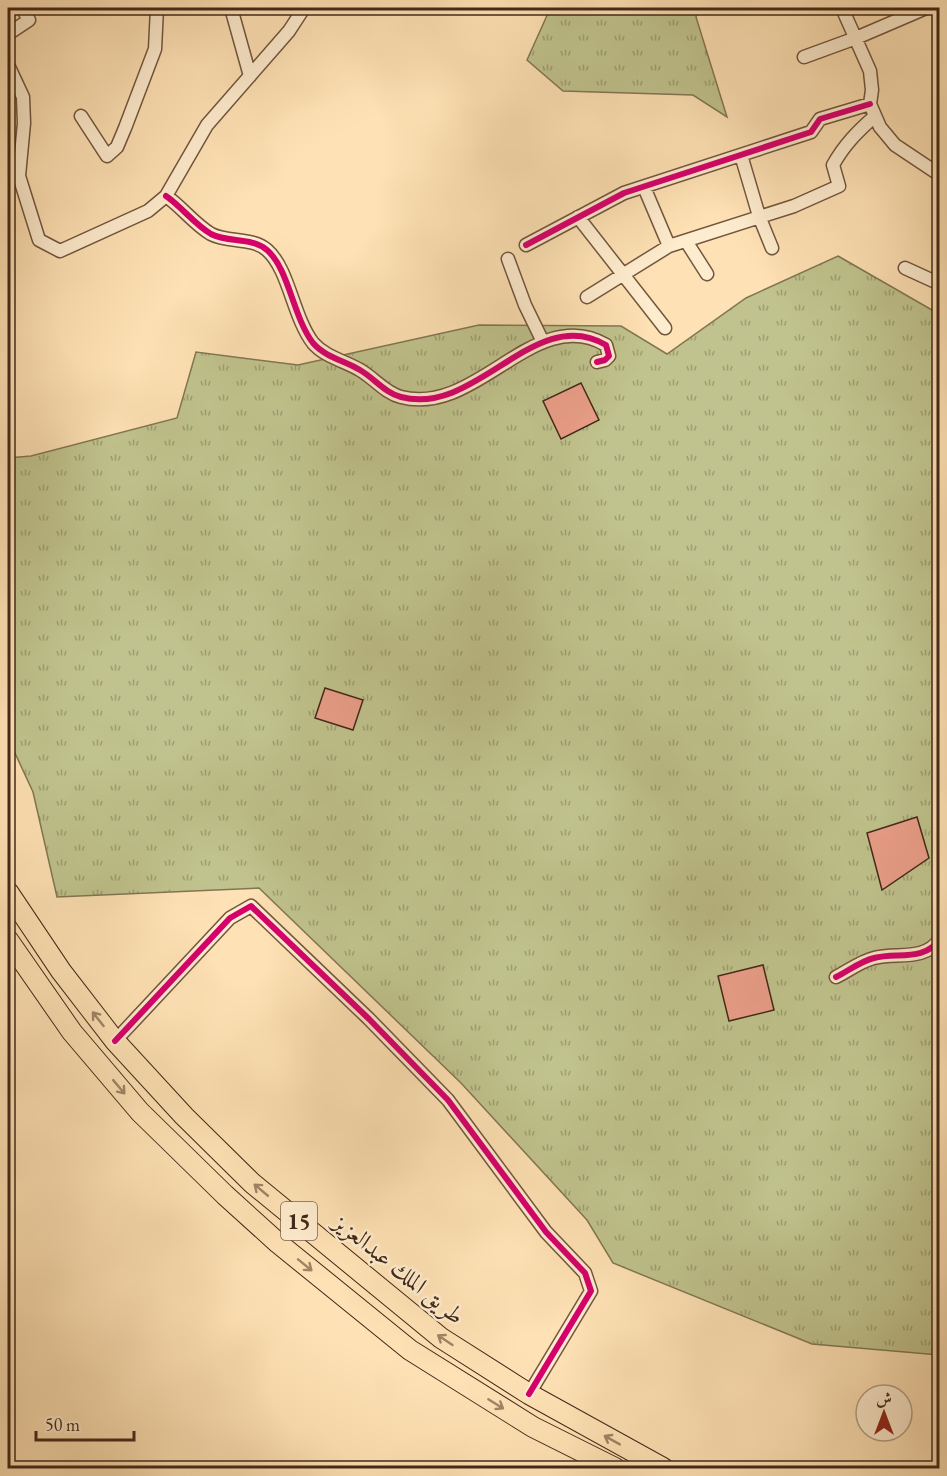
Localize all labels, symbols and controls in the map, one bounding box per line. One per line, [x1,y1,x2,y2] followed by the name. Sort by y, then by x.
[92,1011,105,1027] one-way arrow
[112,1079,126,1094] one-way arrow
[254,1183,269,1197] one-way arrow
[281,1202,317,1240] road number: 15
[325,1204,471,1331] street label: طريق الملك عبدالعزيز
[297,1258,312,1272] one-way arrow
[437,1334,453,1346] one-way arrow
[854,1383,914,1443] north arrow
[876,1388,892,1409] text: ش
[487,1399,504,1411] one-way arrow
[36,1404,134,1442] scale bar
[45,1413,80,1436] text: 50 m
[604,1434,621,1446] one-way arrow

